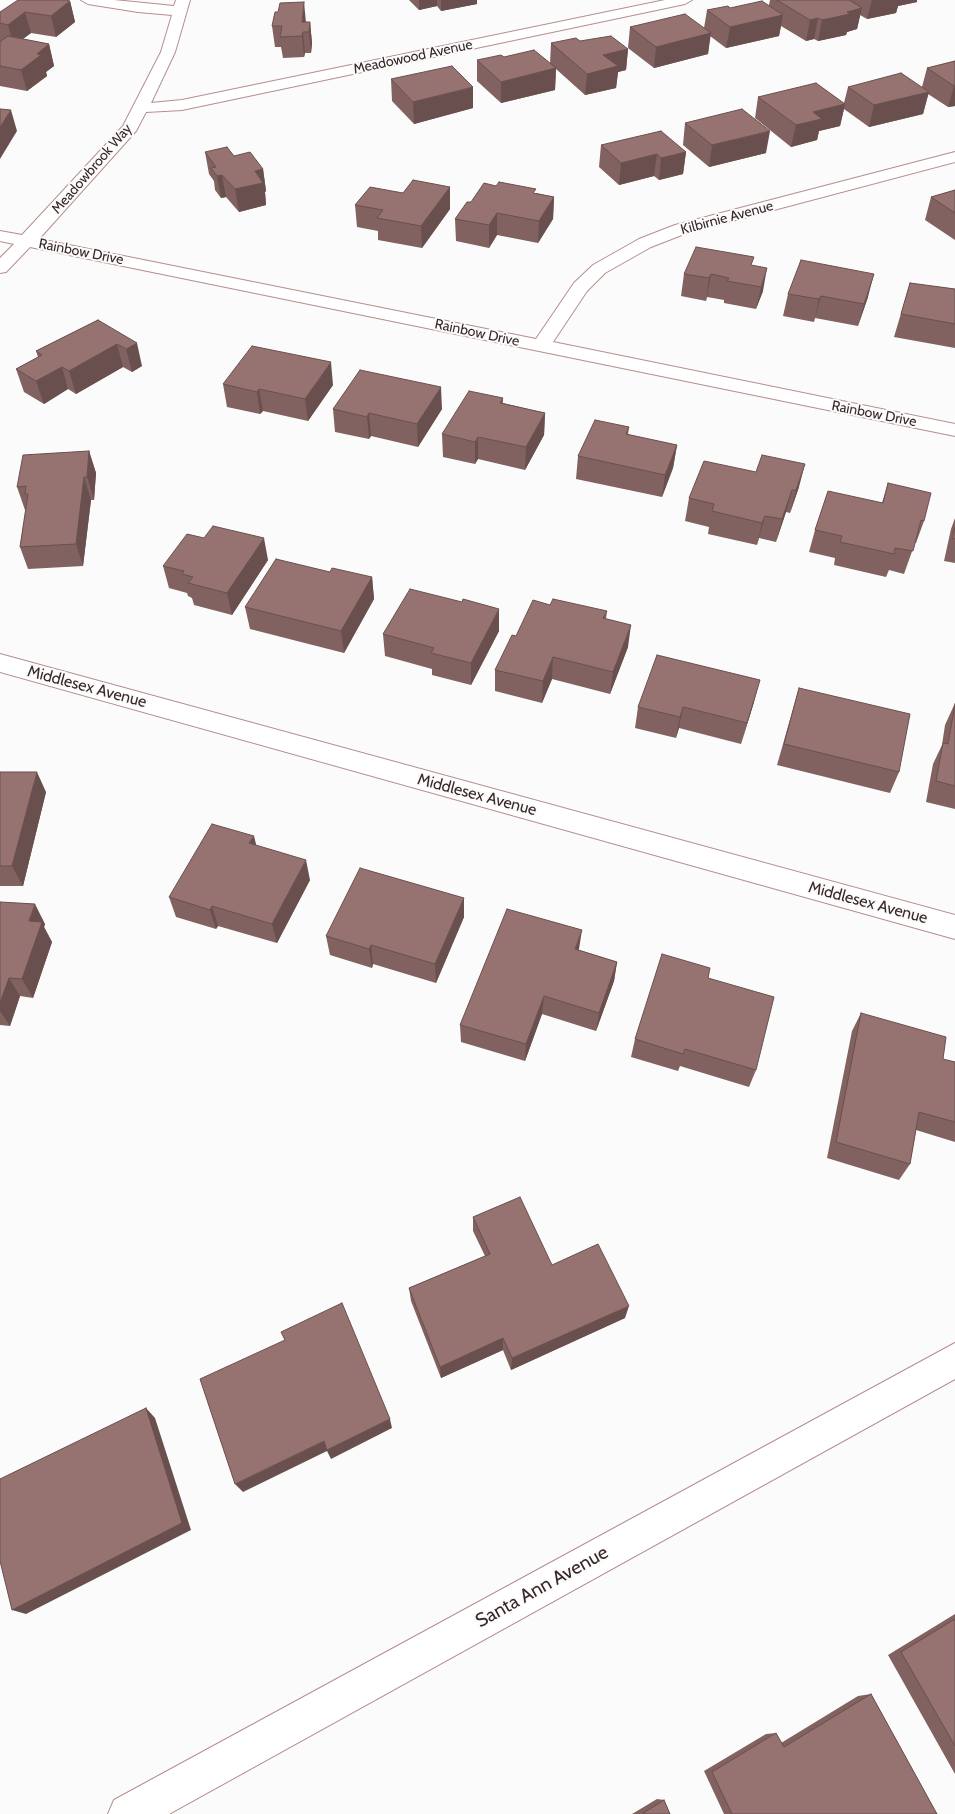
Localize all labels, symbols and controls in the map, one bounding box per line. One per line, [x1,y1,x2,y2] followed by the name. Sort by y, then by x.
[352,36,474,78] street label: Meadowood Avenue
[48,121,136,217] street label: Meadowbrook Way
[679,198,775,238] street label: Kilbirnie Avenue
[37,236,125,268] street label: Rainbow Drive
[433,316,521,350] street label: Rainbow Drive
[830,398,918,430] street label: Rainbow Drive
[25,662,149,712] street label: Middlesex Avenue
[415,770,539,820] street label: Middlesex Avenue
[806,878,930,928] street label: Middlesex Avenue
[472,1541,612,1633] street label: Santa Ann Avenue

